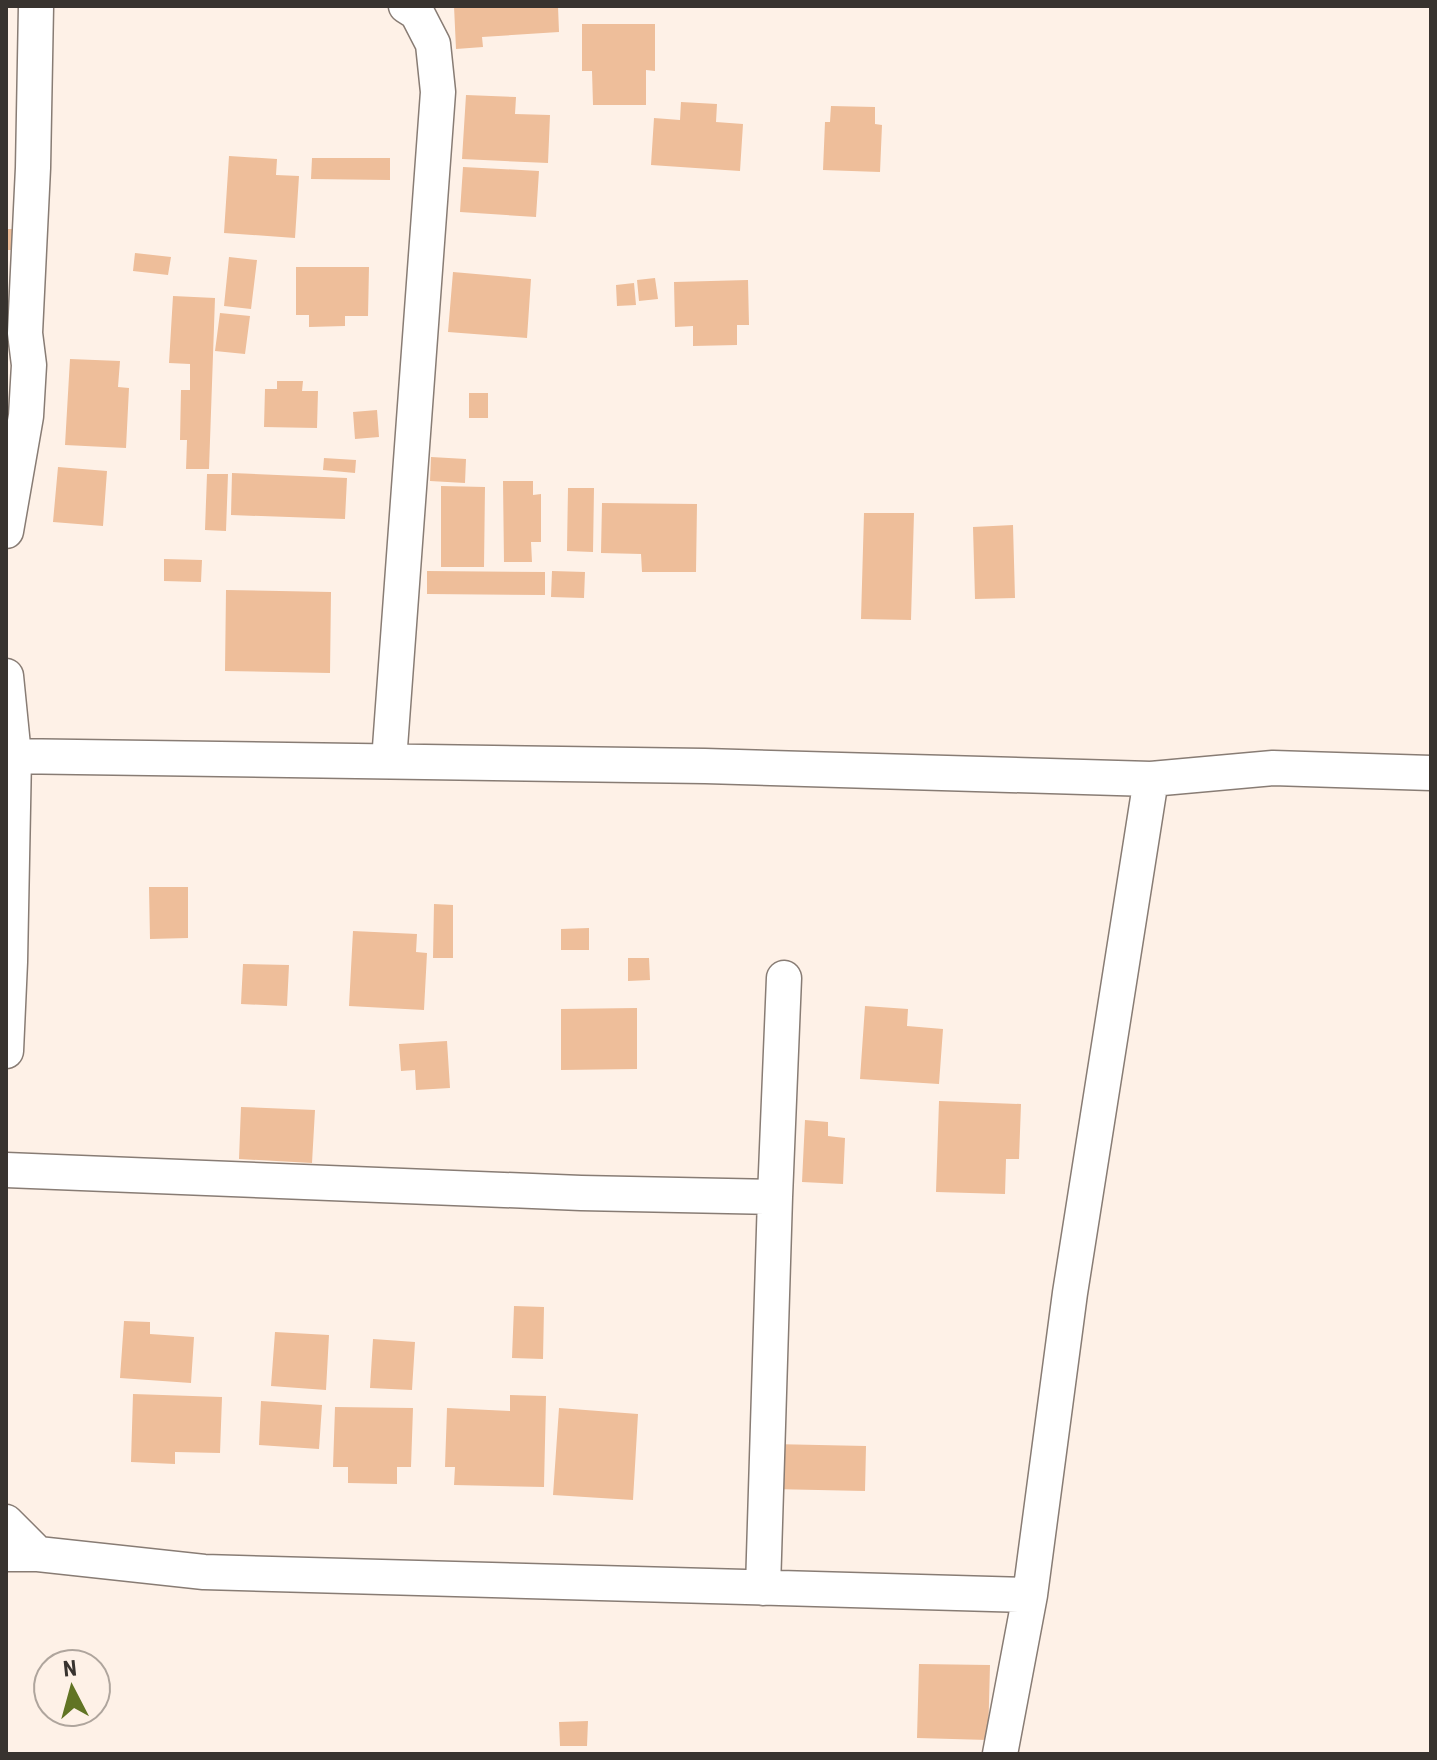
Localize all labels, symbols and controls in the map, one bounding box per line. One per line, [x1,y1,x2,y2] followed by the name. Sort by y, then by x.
[32,1648,112,1728] north arrow
[62,1655,78,1682] text: N

